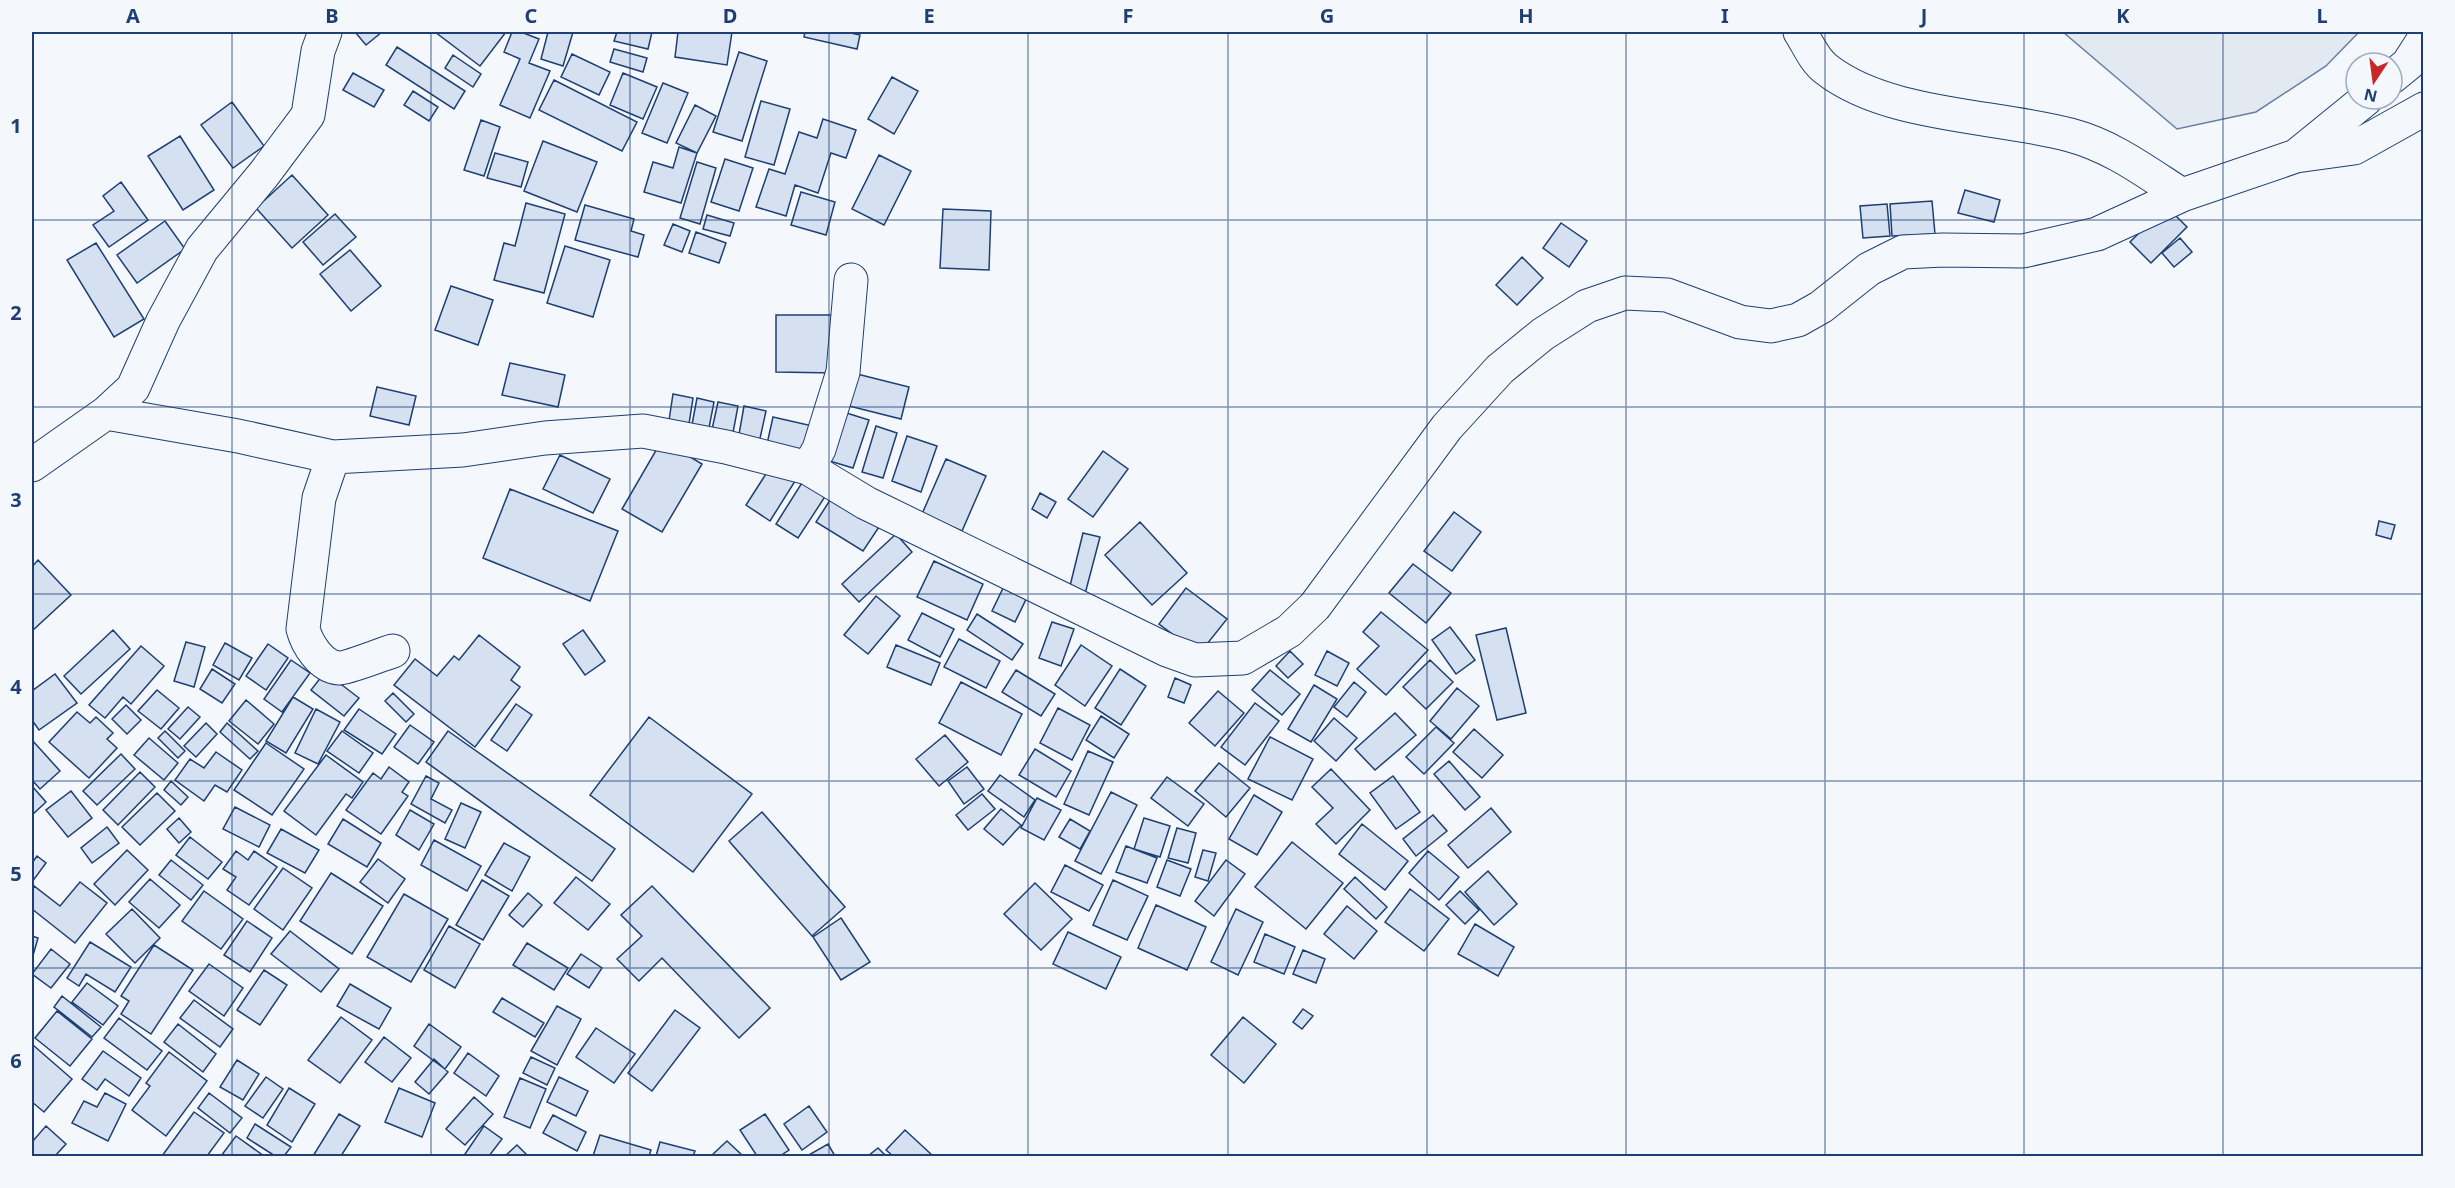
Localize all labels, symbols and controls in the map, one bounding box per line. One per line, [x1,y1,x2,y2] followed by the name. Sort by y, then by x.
[126,2,140,29] text: A
[325,2,339,29] text: B
[525,2,538,29] text: C
[723,2,737,29] text: D
[923,2,935,29] text: E
[1123,2,1133,29] text: F
[1320,2,1334,29] text: G
[1518,2,1534,29] text: H
[1721,2,1729,29] text: I
[1919,2,1927,29] text: J
[2116,2,2130,29] text: K
[2316,2,2328,29] text: L
[2344,51,2404,111] north arrow
[2362,83,2379,108] text: N
[10,112,22,139] text: 1
[10,299,22,326] text: 2
[10,486,22,513] text: 3
[10,673,22,700] text: 4
[10,860,22,887] text: 5
[10,1047,22,1074] text: 6

